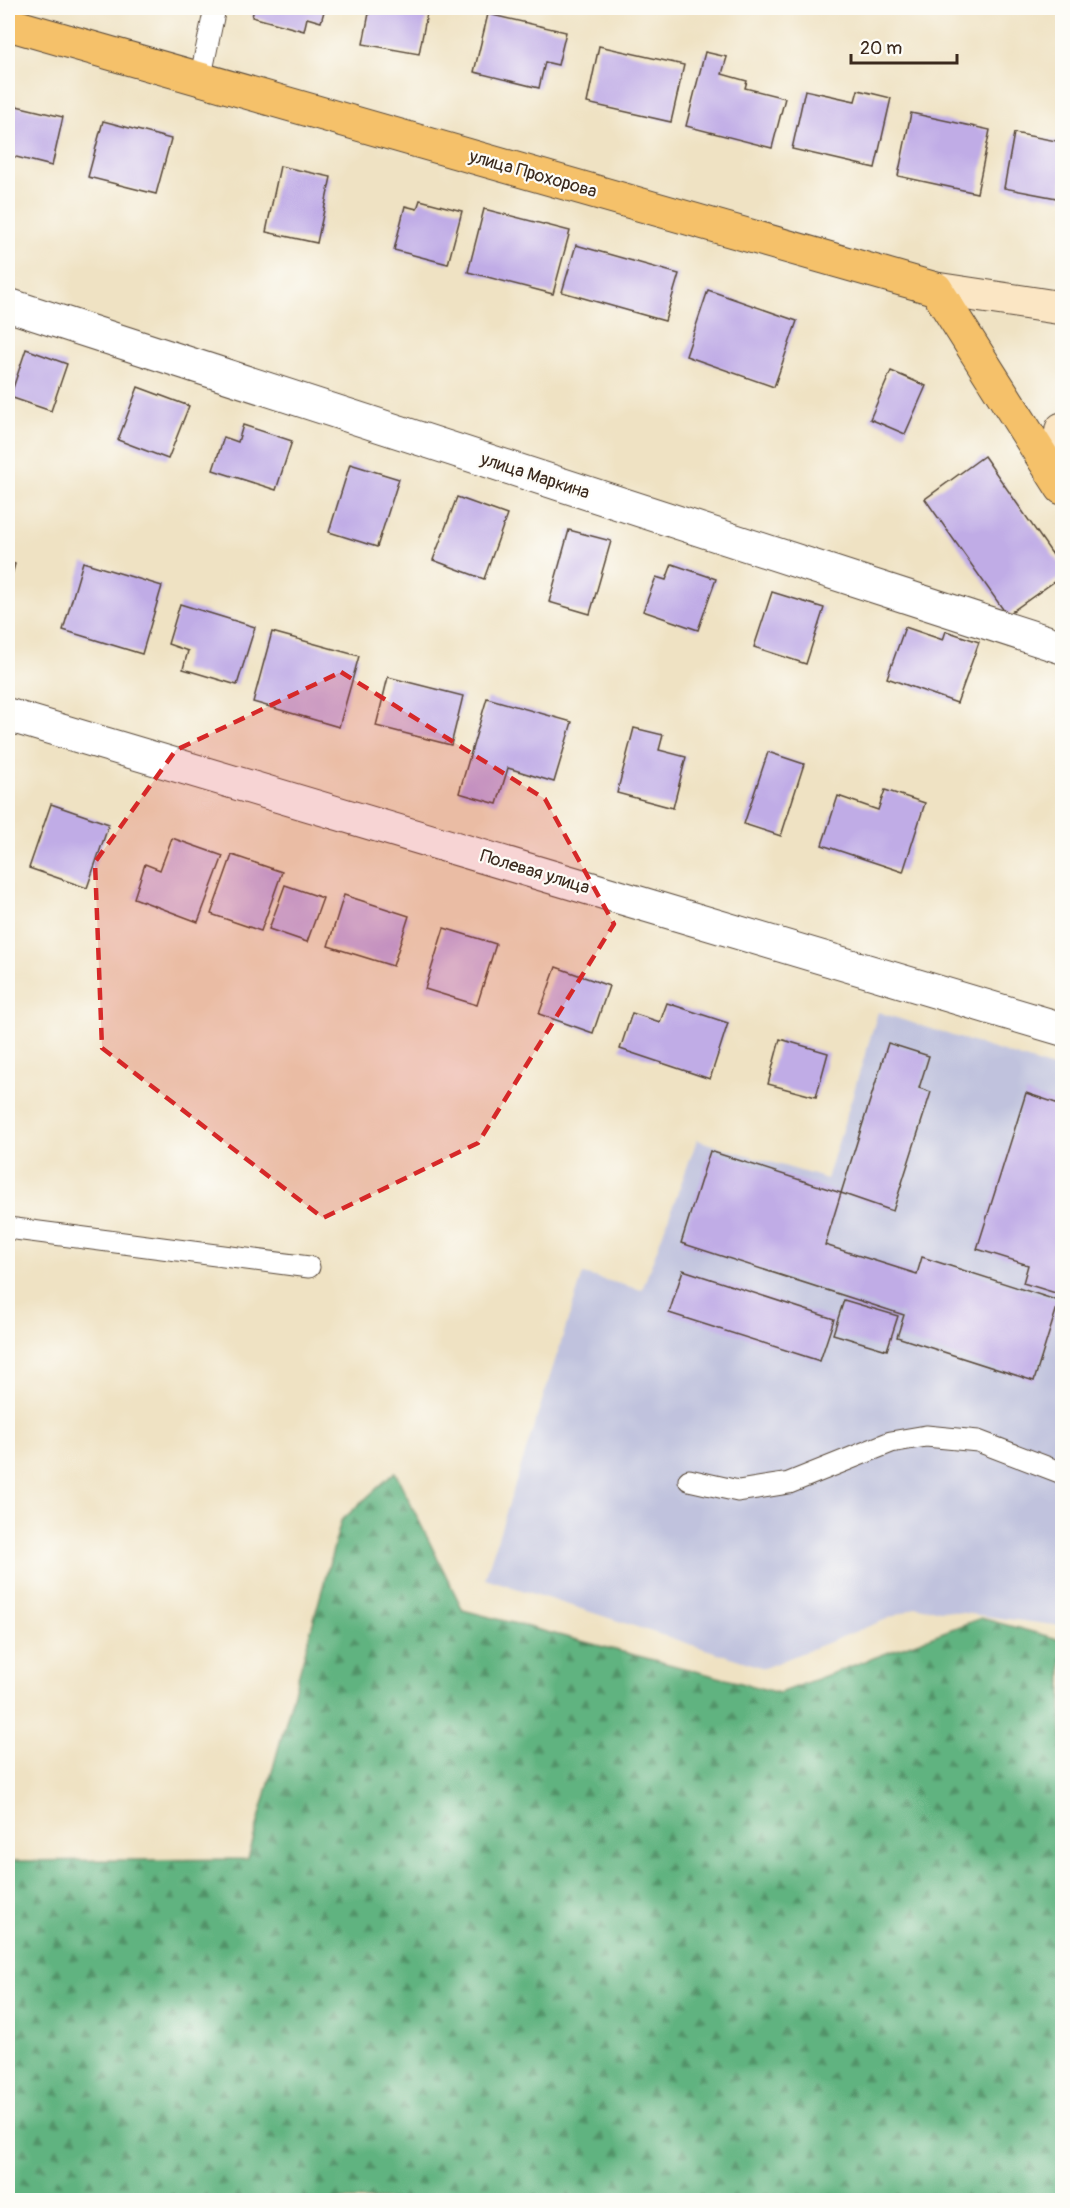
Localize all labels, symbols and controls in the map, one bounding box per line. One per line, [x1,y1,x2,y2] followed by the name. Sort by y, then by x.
[851,27,958,65] scale bar
[860,37,902,60] text: 20 m
[466,145,599,203] street label: улица Прохорова
[477,447,592,504] street label: улица Маркина
[477,844,593,900] street label: Полевая улица

